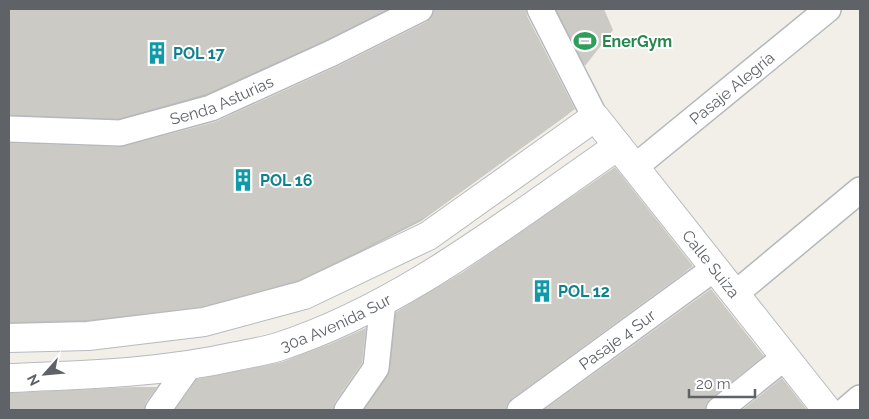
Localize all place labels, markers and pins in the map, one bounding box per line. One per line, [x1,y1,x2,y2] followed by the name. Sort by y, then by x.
[572,28,598,54] sports icon: EnerGym
[602,32,672,51] place label: EnerGym
[144,40,170,66] building icon: POL 17
[173,44,225,63] place label: POL 17
[230,167,256,193] building icon: POL 16
[260,171,313,190] place label: POL 16
[529,278,555,304] building icon: POL 12
[558,282,610,301] place label: POL 12

